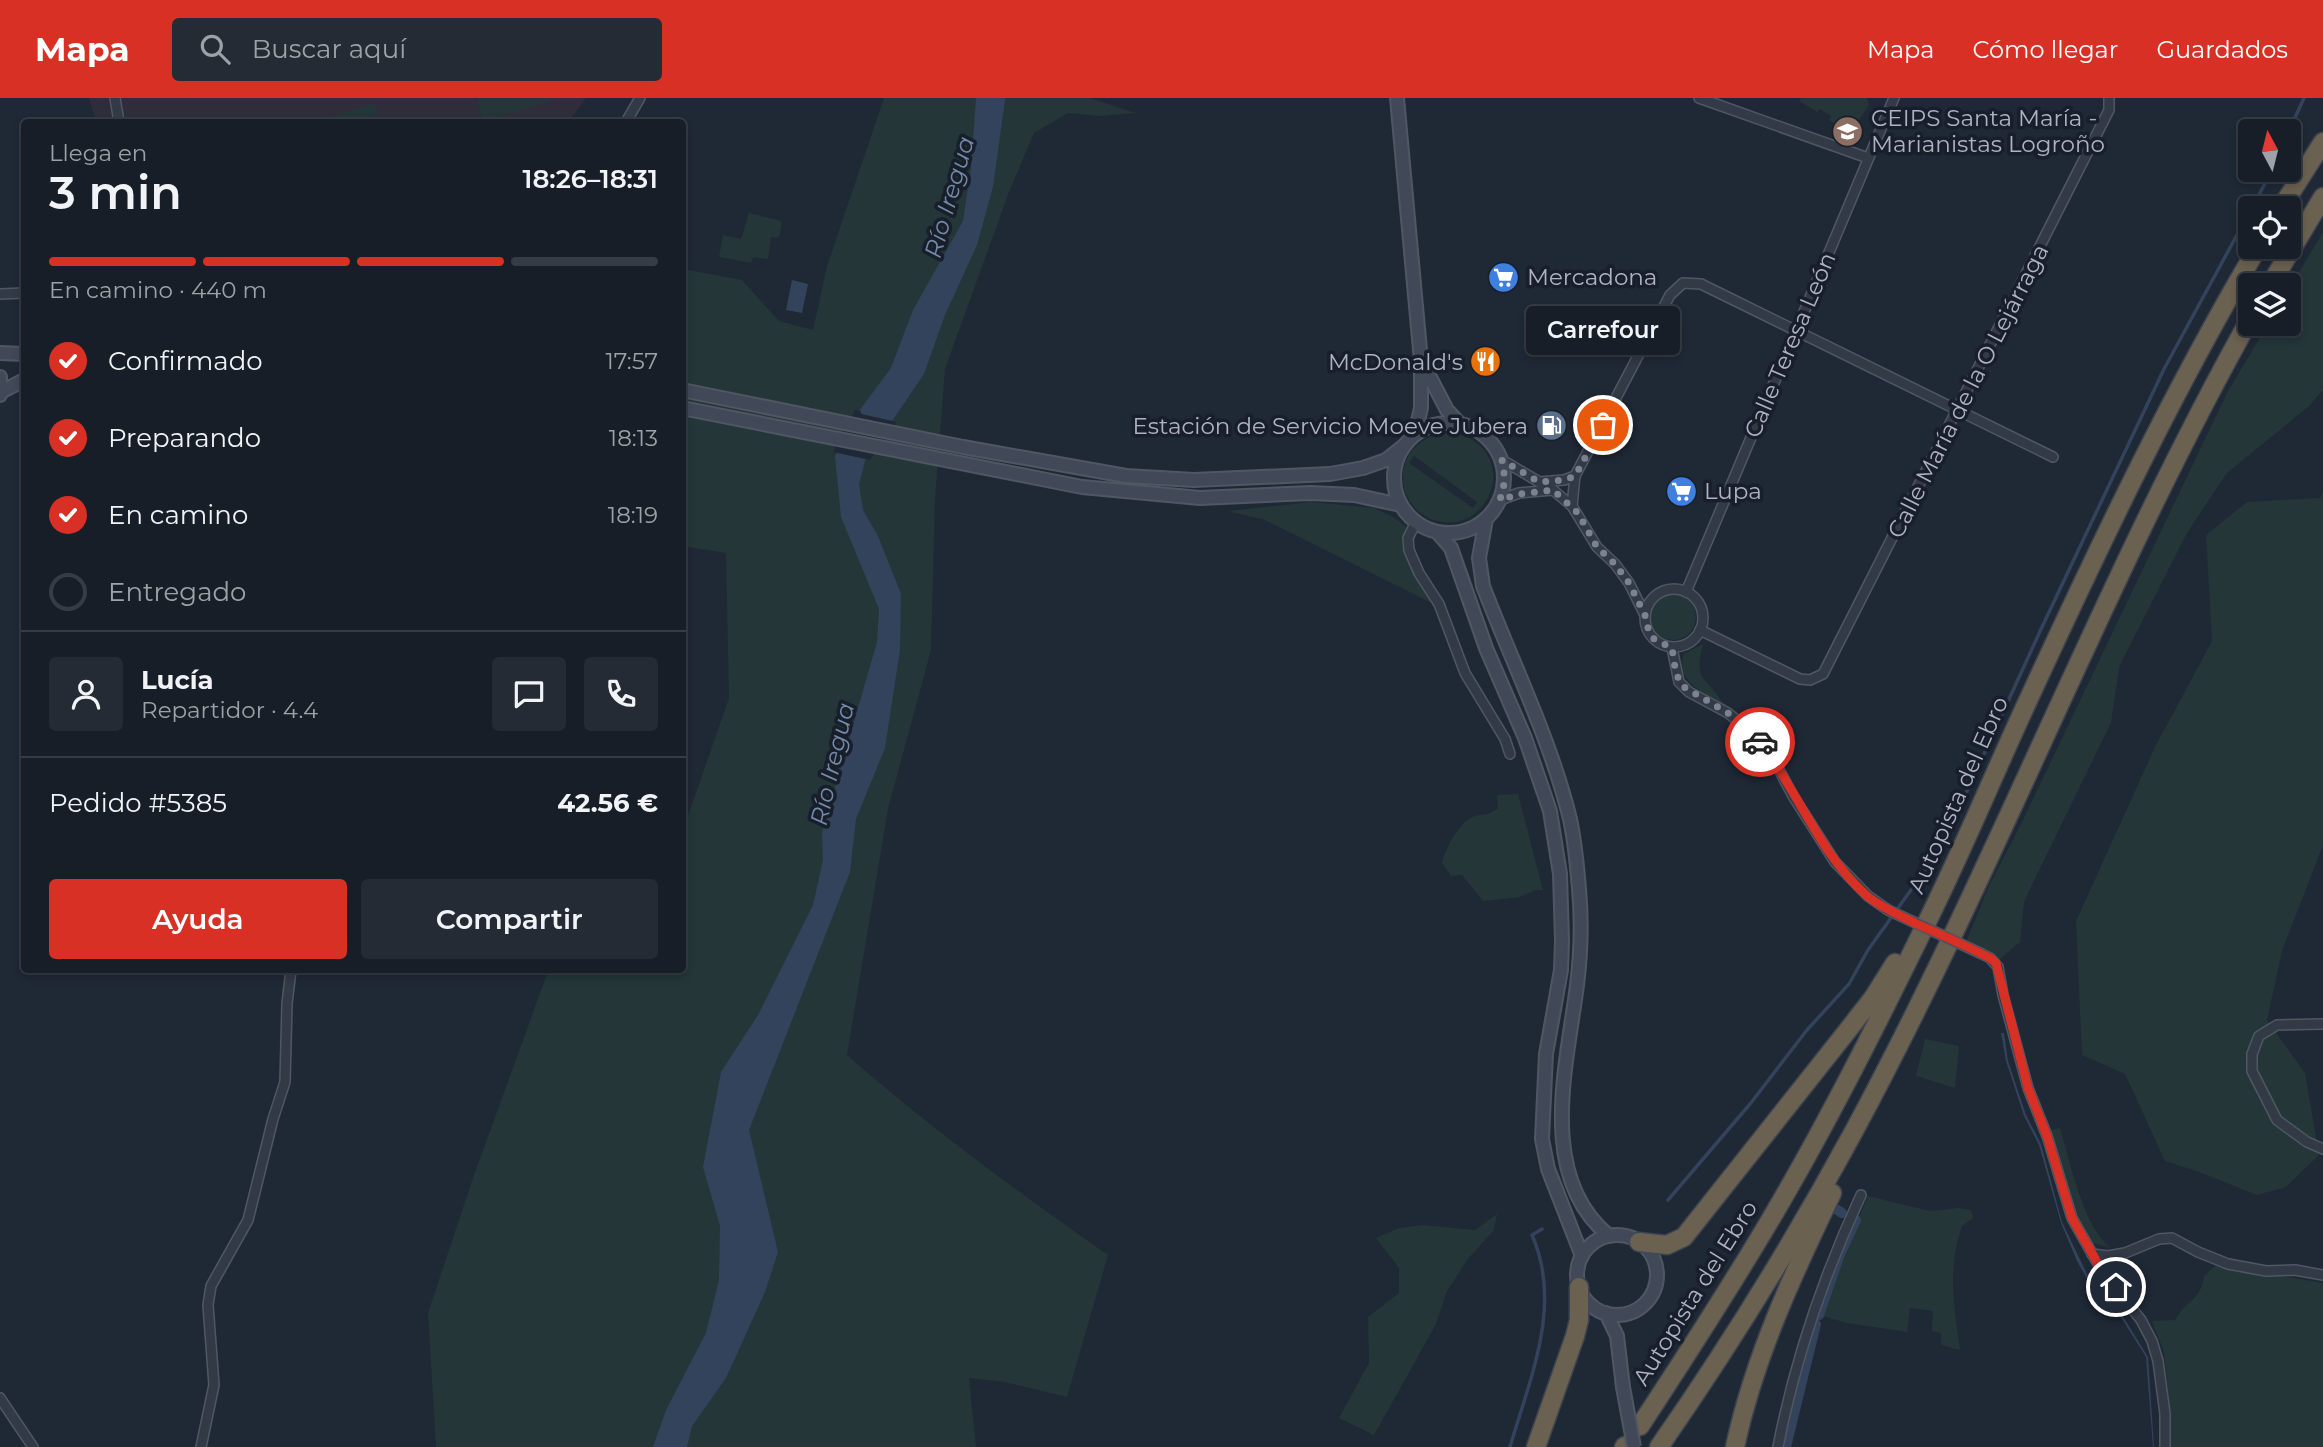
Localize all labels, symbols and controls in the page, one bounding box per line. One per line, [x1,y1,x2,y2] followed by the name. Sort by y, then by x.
[172,18,662,81] search box
[35,29,130,69] text: Mapa
[196,30,234,68] icon: search
[252,33,406,65] text: Buscar aquí
[1867,35,1934,64] text: Mapa
[1972,35,2118,64] text: Cómo llegar
[2156,35,2288,64] text: Guardados
[1871,104,2105,158] place label: CEIPS Santa María - Marianistas Logroño
[1831,114,1865,148] school or university icon: CEIPS Santa María - Marianistas Logroño
[2238,119,2301,182] north arrow
[2238,119,2301,336] map controls
[918,133,980,261] water label: Río Iregua
[49,139,147,167] text: Llega en
[523,163,658,195] text: 18:26–18:31
[49,164,182,221] text: 3 min
[2238,196,2301,259] button: locate
[1881,239,2055,543] street label: Calle María de la O Lejárraga
[1738,248,1842,442] street label: Calle Teresa León
[1487,260,1521,294] supermarket icon: Mercadona
[1527,263,1657,291] place label: Mercadona
[2238,273,2301,336] button: layers
[49,276,267,304] text: En camino · 440 m
[1526,306,1680,355] callout: Carrefour
[1547,316,1659,344] text: Carrefour
[49,342,87,380] icon: check
[108,345,263,377] text: Confirmado
[1469,345,1503,379] restaurant icon: McDonald's
[605,347,658,375] text: 17:57
[1328,348,1463,376] place label: McDonald's
[1573,395,1633,455] pin
[1584,406,1622,444] icon: bag
[1534,409,1568,443] fuel station icon: Estación de Servicio Moeve Jubera
[1133,412,1528,440] place label: Estación de Servicio Moeve Jubera
[49,419,87,457] icon: check
[108,422,261,454] text: Preparando
[609,424,658,452] text: 18:13
[1664,474,1698,508] supermarket icon: Lupa
[1704,477,1762,505] place label: Lupa
[49,496,87,534] icon: check
[108,499,248,531] text: En camino
[608,501,658,529] text: 18:19
[108,576,246,608] text: Entregado
[49,657,123,731] button: person
[492,657,566,731] button: chat
[584,657,658,731] button: phone
[141,664,214,696] text: Lucía
[1902,692,2014,898] street label: Autopista del Ebro
[141,696,318,724] text: Repartidor · 4.4
[804,700,860,828] water label: Río Iregua
[1725,707,1795,777] courier
[1741,723,1779,761] icon: car
[49,787,227,819] text: Pedido #5385
[557,787,658,819] text: 42.56 €
[49,879,347,959] button: Ayuda
[361,879,658,959] button: Compartir
[1627,1195,1763,1391] street label: Autopista del Ebro
[2086,1257,2146,1317] pin
[2097,1268,2135,1306] icon: home

